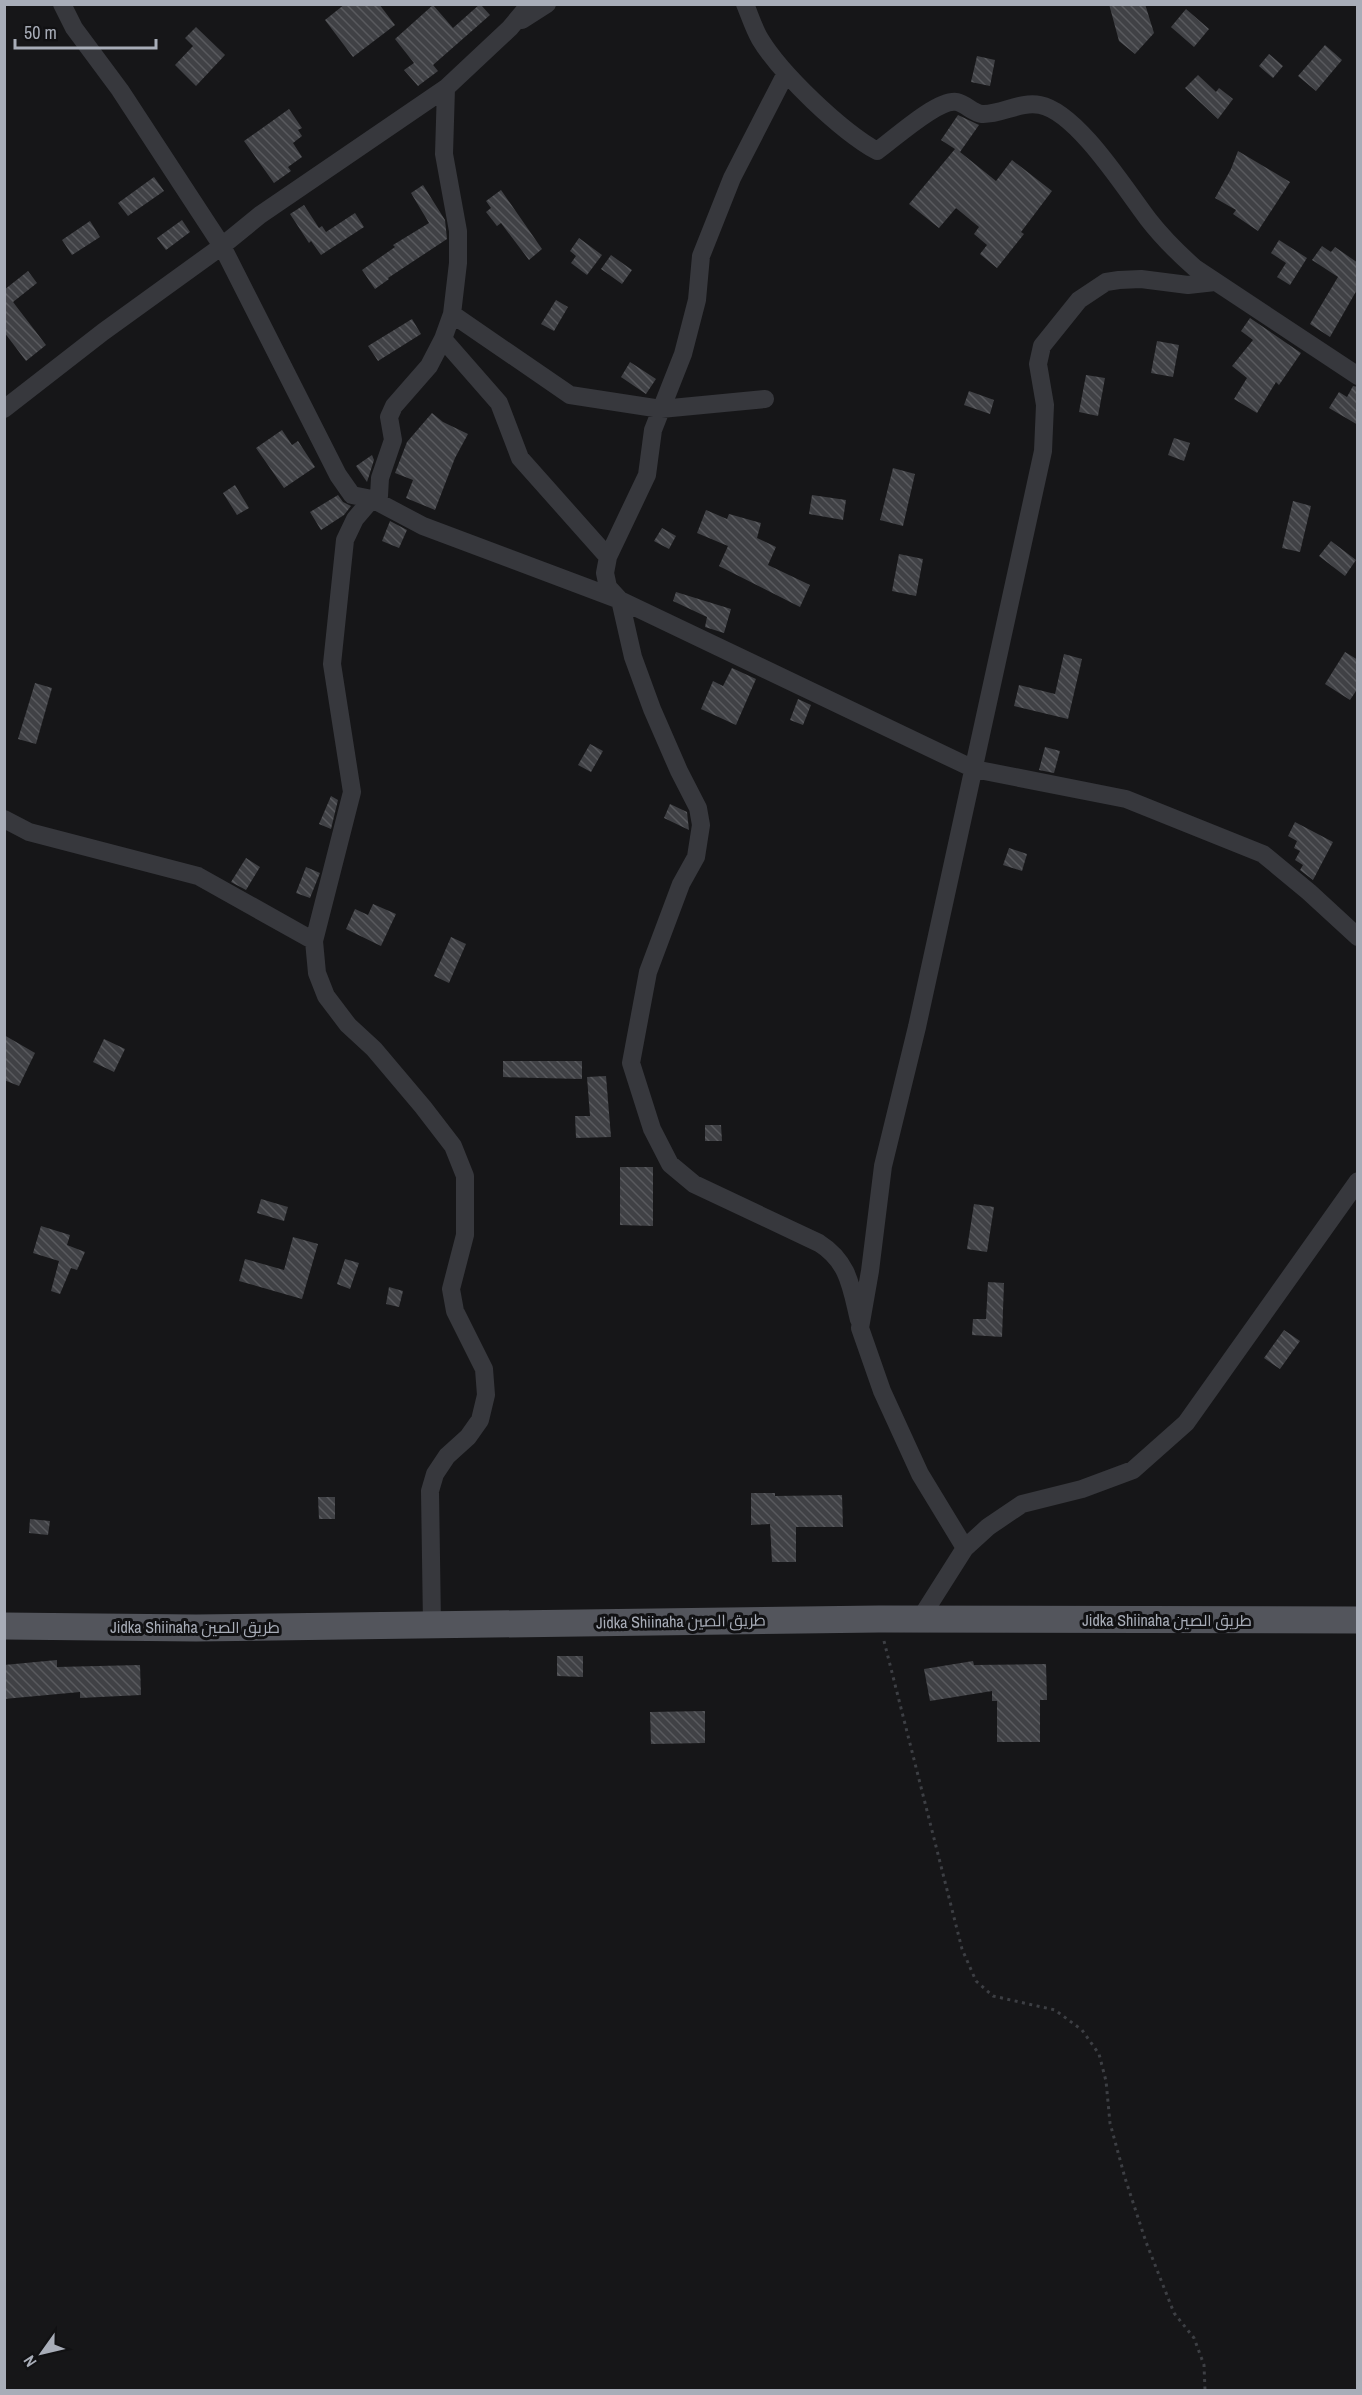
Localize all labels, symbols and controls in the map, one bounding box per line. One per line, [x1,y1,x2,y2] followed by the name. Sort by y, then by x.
[15,12,156,50] scale bar
[24,20,57,45] text: 50 m
[596,1609,766,1633] street label: Jidka Shiinaha طريق الصين
[1082,1609,1252,1631] street label: Jidka Shiinaha طريق الصين
[110,1616,280,1638] street label: Jidka Shiinaha طريق الصين
[12,2323,72,2383] north arrow
[18,2351,41,2371] text: N

